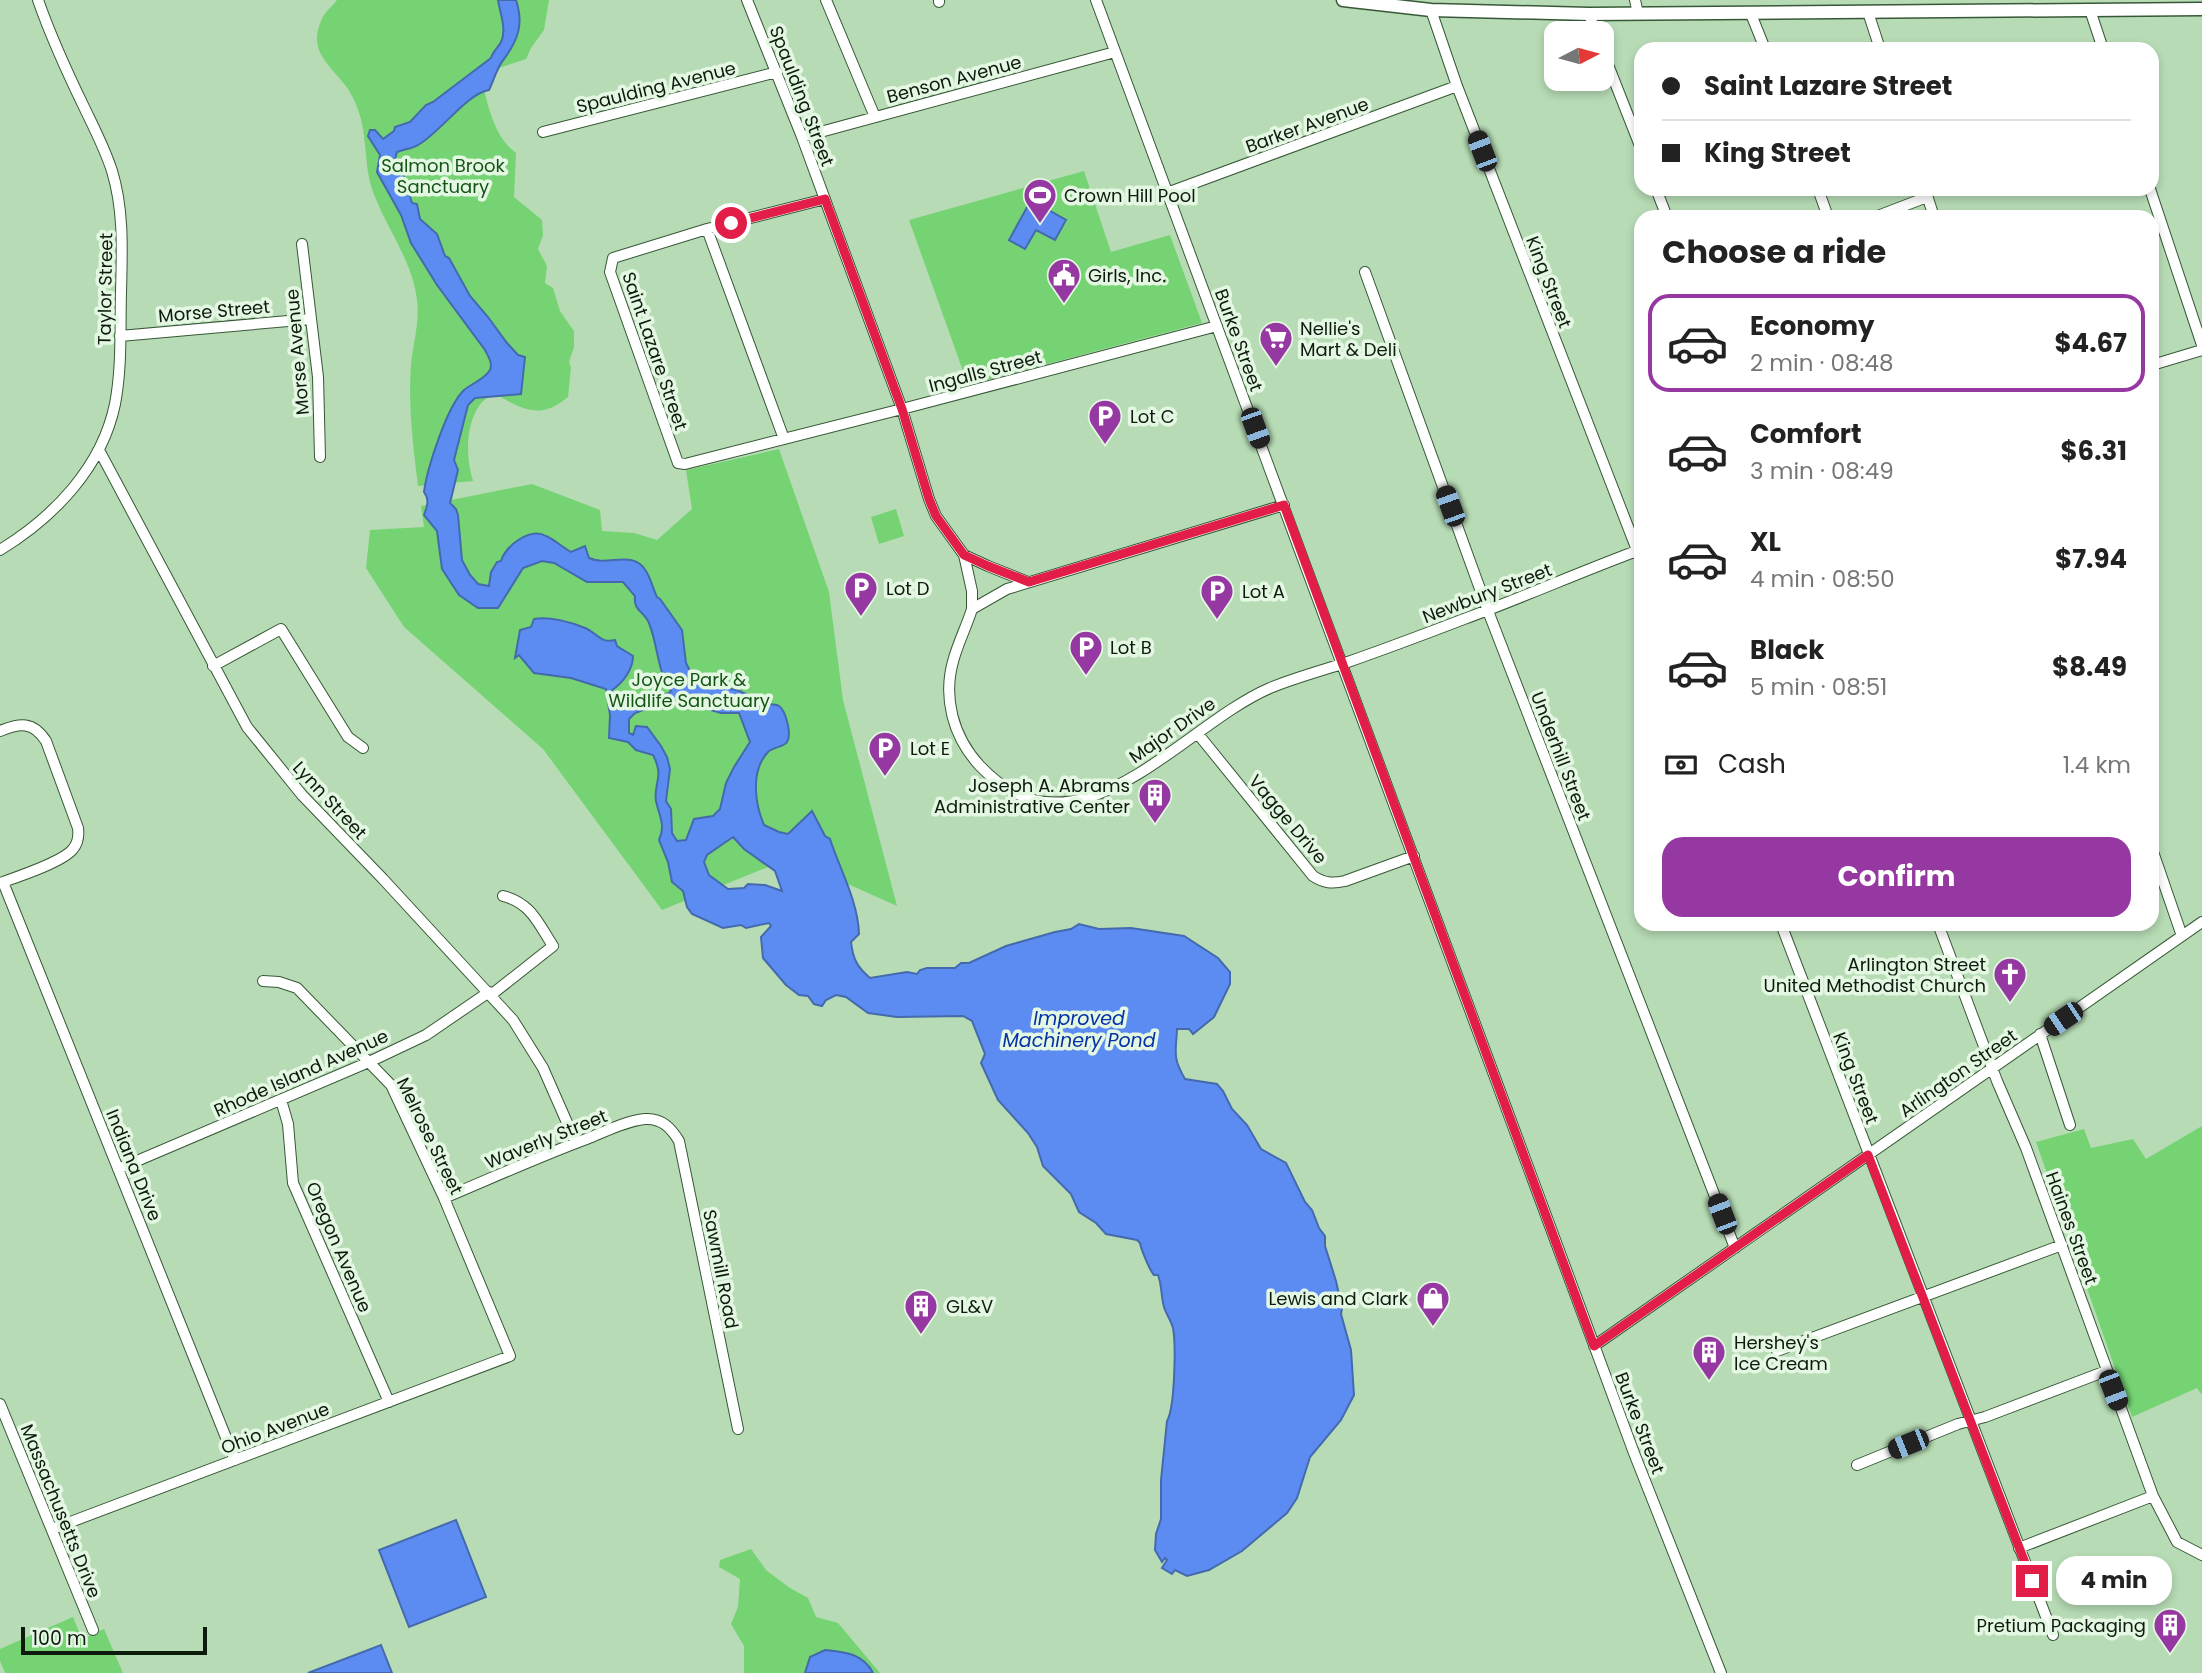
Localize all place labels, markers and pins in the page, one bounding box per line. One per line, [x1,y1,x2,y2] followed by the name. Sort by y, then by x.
[1021,176,1059,225] sports icon: Crown Hill Pool
[1064,183,1196,208] place label: Crown Hill Pool
[1045,256,1083,305] public building icon: Girls, Inc.
[1088,263,1166,288] place label: Girls, Inc.
[1300,316,1397,362] place label: Nellie's Mart & Deli
[1257,319,1295,368] supermarket icon: Nellie's Mart & Deli
[1086,397,1124,446] parking icon: Lot C
[1130,404,1175,429] place label: Lot C
[842,569,880,618] parking icon: Lot D
[1198,572,1236,621] parking icon: Lot A
[886,576,929,601] place label: Lot D
[1242,579,1285,604] place label: Lot A
[1067,628,1105,677] parking icon: Lot B
[1110,635,1152,660] place label: Lot B
[866,729,904,778] parking icon: Lot E
[910,736,950,761] place label: Lot E
[934,773,1130,819] place label: Joseph A. Abrams Administrative Center
[1136,776,1174,825] building icon: Joseph A. Abrams Administrative Center
[1764,952,1986,998] place label: Arlington Street United Methodist Church
[1991,955,2029,1004] church icon: Arlington Street United Methodist Church
[1414,1279,1452,1328] shop icon: Lewis and Clark
[1269,1286,1409,1311] place label: Lewis and Clark
[902,1287,940,1336] building icon: GL&V
[946,1294,993,1319] place label: GL&V
[1734,1330,1828,1376] place label: Hershey's Ice Cream
[1690,1333,1728,1382] building icon: Hershey's Ice Cream
[2151,1606,2189,1655] building icon: Pretium Packaging
[1977,1613,2146,1638] place label: Pretium Packaging

